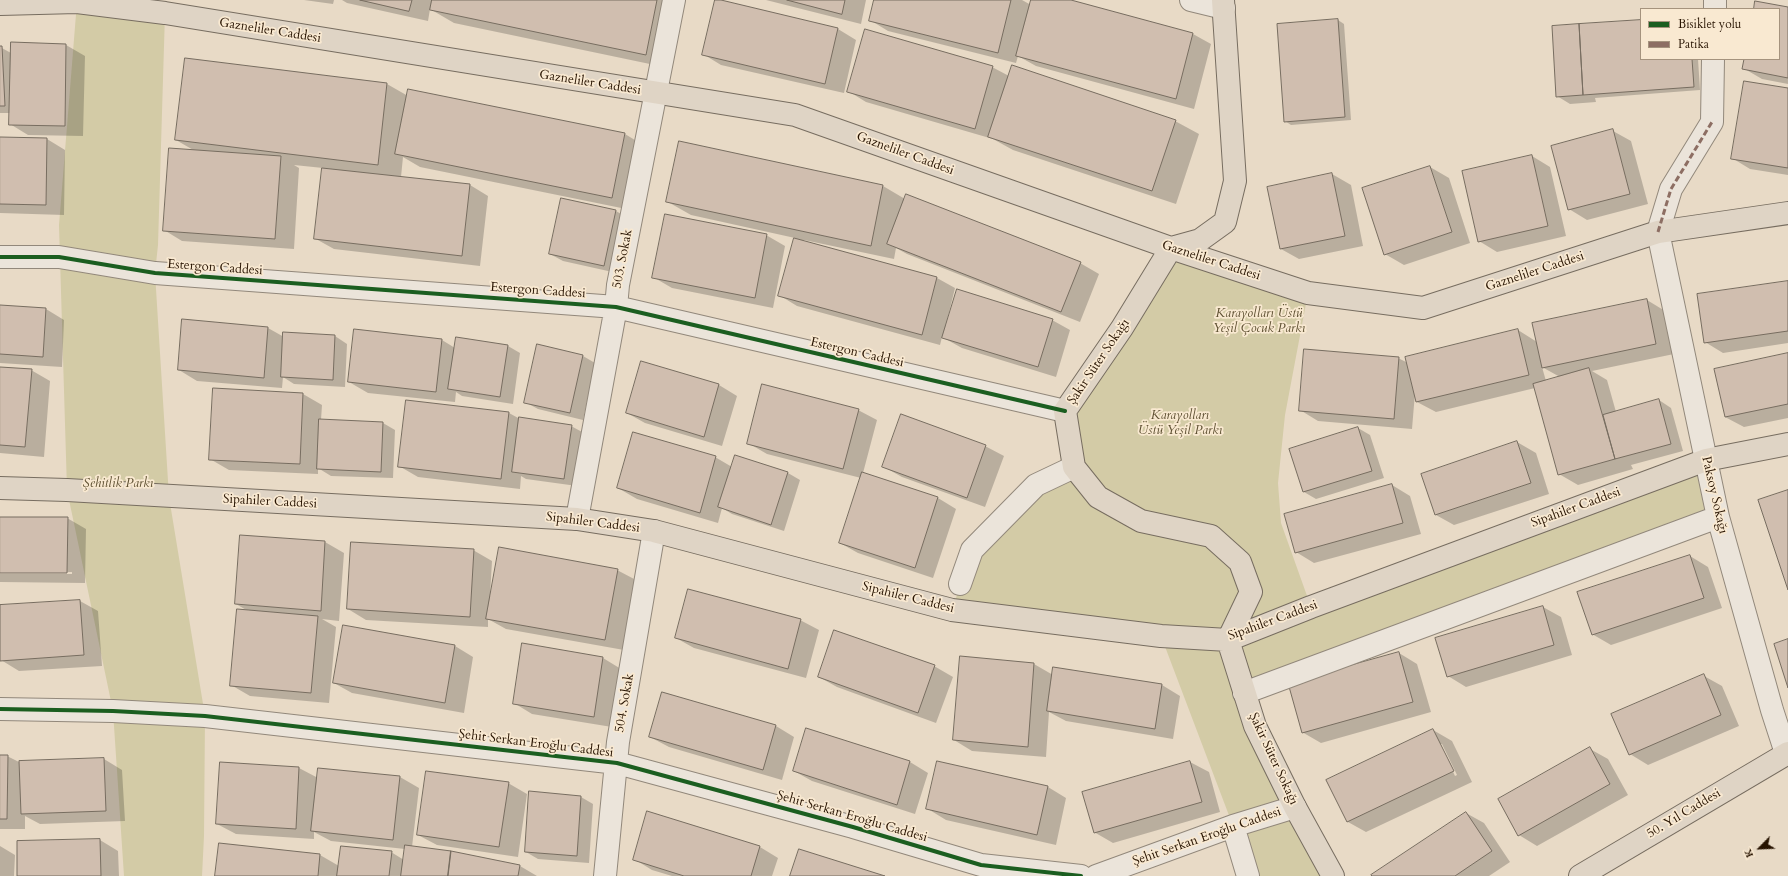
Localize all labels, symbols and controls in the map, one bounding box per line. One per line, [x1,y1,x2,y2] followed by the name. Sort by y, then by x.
[1640,8,1780,60] legend
[218,15,322,47] street label: Gazneliler Caddesi
[1678,16,1741,32] text: Bisiklet yolu
[1678,36,1709,52] text: Patika
[538,67,642,99] street label: Gazneliler Caddesi
[854,129,956,179] street label: Gazneliler Caddesi
[610,228,636,290] street label: 503. Sokak
[1160,238,1262,284] street label: Gazneliler Caddesi
[1484,249,1586,295] street label: Gazneliler Caddesi
[167,257,263,279] street label: Estergon Caddesi
[490,280,586,302] street label: Estergon Caddesi
[1213,306,1305,337] park label: Karayolları Üstü Yeşil Çocuk Parkı
[1065,316,1133,408] street label: Şakir Süter Sokağı
[809,335,905,371] street label: Estergon Caddesi
[1138,408,1222,439] park label: Karayolları Üstü Yeşil Parkı
[1698,455,1730,535] street label: Paksoy Sokağı
[83,476,153,492] park label: Şehitlik Parkı
[1529,485,1623,531] street label: Sipahiler Caddesi
[223,492,317,512] street label: Sipahiler Caddesi
[545,510,641,536] street label: Sipahiler Caddesi
[860,579,956,617] street label: Sipahiler Caddesi
[1226,598,1320,644] street label: Sipahiler Caddesi
[612,672,638,734] street label: 504. Sokak
[1245,710,1301,808] street label: Şakir Süter Sokağı
[458,727,614,761] street label: Şehit Serkan Eroğlu Caddesi
[1644,786,1724,842] street label: 50. Yıl Caddesi
[775,788,929,846] street label: Şehit Serkan Eroğlu Caddesi
[1131,804,1283,870] street label: Şehit Serkan Eroğlu Caddesi
[1740,828,1780,868] north arrow
[1740,846,1757,860] text: K

